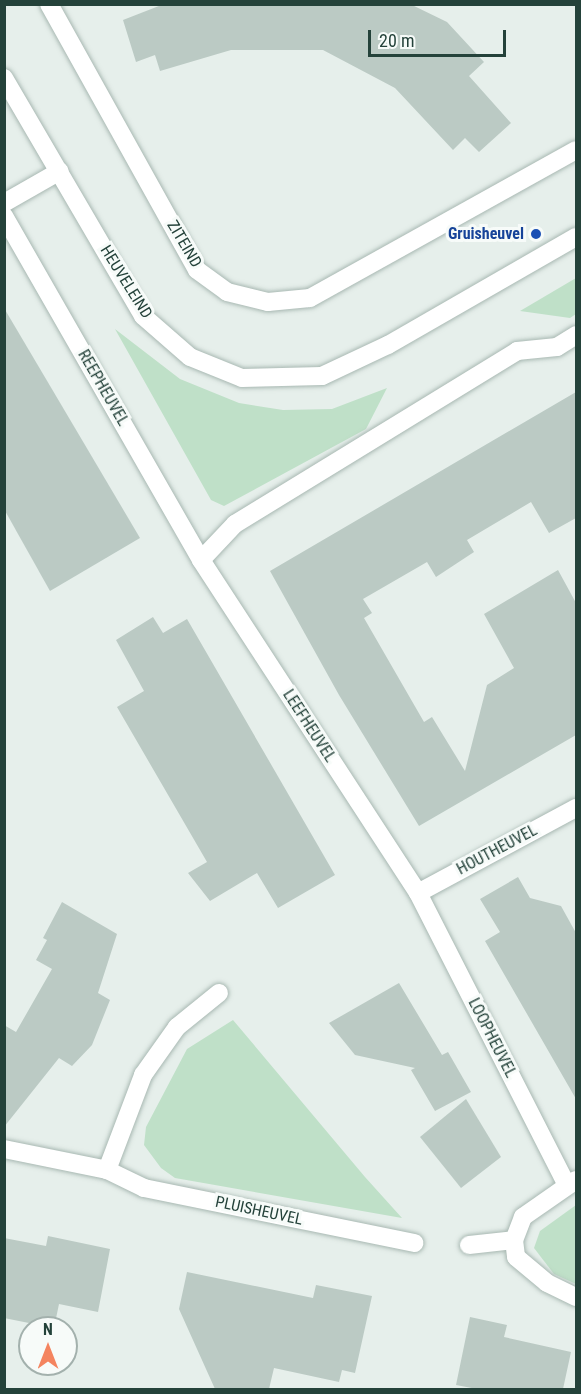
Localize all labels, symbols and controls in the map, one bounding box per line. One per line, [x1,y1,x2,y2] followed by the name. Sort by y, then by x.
[371,18,509,56] scale bar
[379,30,414,51] text: 20 m
[163,217,205,271] street label: ZITEIND
[448,224,524,244] place label: Gruisheuvel
[529,227,543,241] marker: Gruisheuvel
[96,242,156,322] street label: HEUVELEIND
[74,347,132,429] street label: REEPHEUVEL
[278,686,340,766] street label: LEEFHEUVEL
[454,821,540,879] street label: HOUTHEUVEL
[464,995,520,1081] street label: LOOPHEUVEL
[214,1192,304,1230] street label: PLUISHEUVEL
[18,1316,78,1376] north arrow
[43,1320,53,1339] text: N

